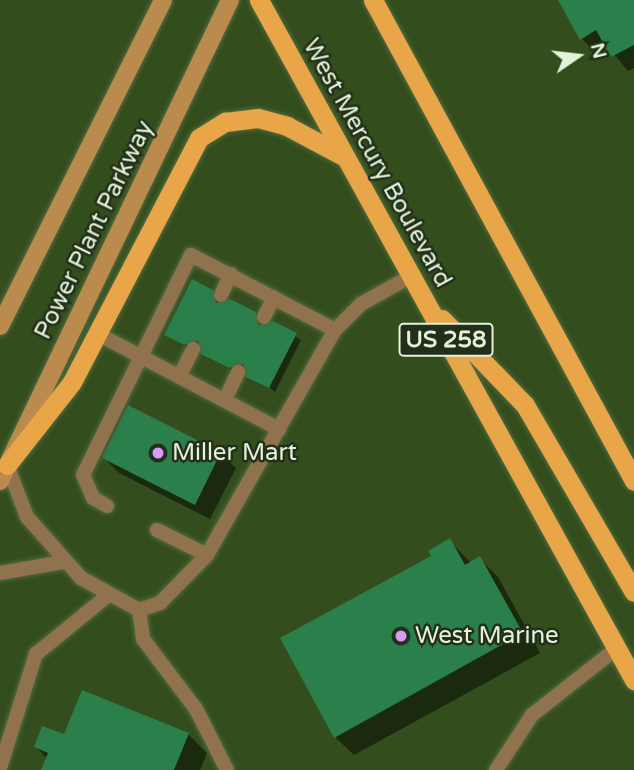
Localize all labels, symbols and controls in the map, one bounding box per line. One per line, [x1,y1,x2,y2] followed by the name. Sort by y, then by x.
[543,21,613,91] north arrow
[297,34,457,292] street label: West Mercury Boulevard
[586,41,611,61] text: N
[29,116,159,344] street label: Power Plant Parkway
[397,320,495,360] road number: US 258
[172,439,297,467] place label: Miller Mart
[150,445,166,461] marker: Miller Mart
[415,622,559,650] place label: West Marine
[393,628,409,644] marker: West Marine

